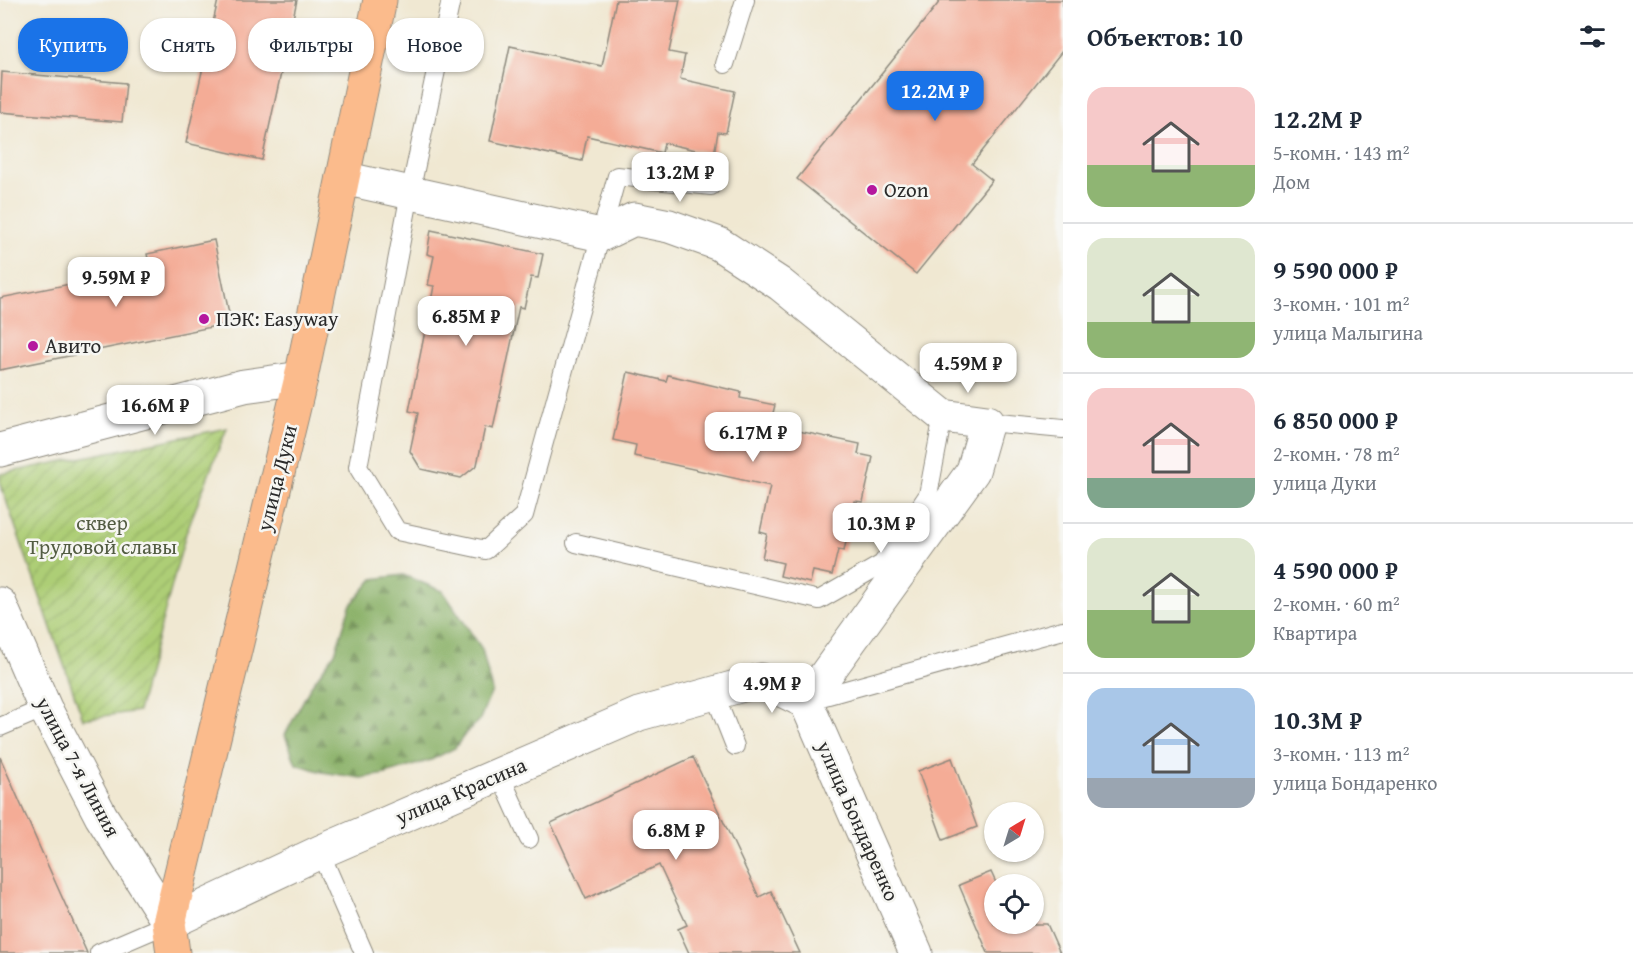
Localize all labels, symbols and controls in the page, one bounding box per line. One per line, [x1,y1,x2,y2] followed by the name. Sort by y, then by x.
[1087,17,1243,56] text: Объектов: 10
[18,18,128,72] chip: Купить
[140,18,236,72] chip: Снять
[248,18,374,72] chip: Фильтры
[386,18,484,72] chip: Новое
[1576,20,1609,53] icon: filters
[880,71,990,122] pin: 12.2M ₽
[901,76,969,105] text: 12.2M ₽
[1273,99,1362,138] text: 12.2M ₽
[1135,111,1207,183] icon: home
[1273,138,1409,167] text: 5-комн. · 143 m²
[625,152,735,203] pin: 13.2M ₽
[646,157,714,186] text: 13.2M ₽
[1273,167,1310,196] text: Дом
[884,174,929,205] place label: Ozon
[865,183,879,197] marker: Ozon
[1273,250,1398,289] text: 9 590 000 ₽
[61,257,171,308] pin: 9.59M ₽
[82,262,150,291] text: 9.59M ₽
[1135,262,1207,334] icon: home
[1273,289,1409,318] text: 3-комн. · 101 m²
[411,296,521,347] pin: 6.85M ₽
[432,301,500,330] text: 6.85M ₽
[216,303,339,334] place label: ПЭК: Easyway
[197,312,211,326] marker: ПЭК: Easyway
[1273,318,1423,347] text: улица Малыгина
[45,330,101,361] place label: Авито
[26,339,40,353] marker: Авито
[913,343,1023,394] pin: 4.59M ₽
[934,348,1002,377] text: 4.59M ₽
[100,385,210,436] pin: 16.6M ₽
[121,390,189,419] text: 16.6M ₽
[1273,400,1398,439] text: 6 850 000 ₽
[698,412,808,463] pin: 6.17M ₽
[1135,412,1207,484] icon: home
[719,417,787,446] text: 6.17M ₽
[248,421,305,535] street label: улица Дуки
[1273,439,1400,468] text: 2-комн. · 78 m²
[1273,468,1377,497] text: улица Дуки
[826,503,936,554] pin: 10.3M ₽
[27,507,177,562] park label: сквер Трудовой славы
[847,508,915,537] text: 10.3M ₽
[1273,550,1398,589] text: 4 590 000 ₽
[1135,562,1207,634] icon: home
[1273,589,1400,618] text: 2-комн. · 60 m²
[1273,618,1357,647] text: Квартира
[723,663,821,714] pin: 4.9M ₽
[743,668,801,697] text: 4.9M ₽
[28,690,129,843] street label: улица 7-я Линия
[1273,700,1362,739] text: 10.3M ₽
[1135,712,1207,784] icon: home
[809,735,908,906] street label: улица Бондаренко
[1273,739,1409,768] text: 3-комн. · 113 m²
[390,749,531,832] street label: улица Красина
[1273,768,1437,797] text: улица Бондаренко
[984,802,1044,862] north arrow
[984,802,1044,934] map controls
[627,810,725,861] pin: 6.8M ₽
[647,815,705,844] text: 6.8M ₽
[984,874,1044,934] button: locate

